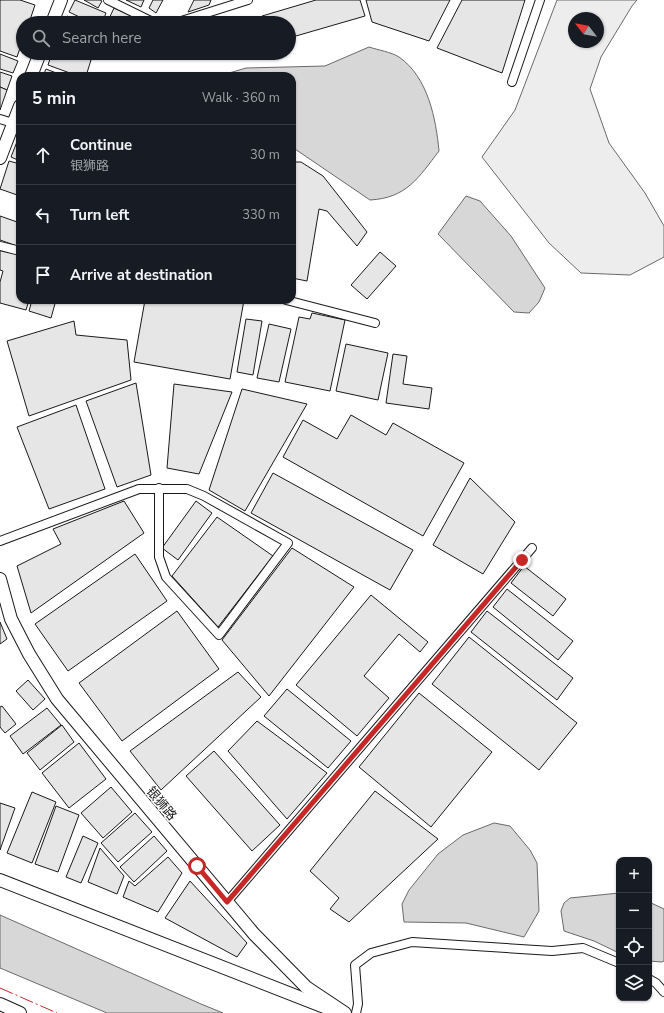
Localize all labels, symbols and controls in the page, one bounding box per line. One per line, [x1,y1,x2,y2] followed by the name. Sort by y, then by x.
[568,12,604,48] north arrow
[16,16,296,60] search box
[30,27,52,49] icon: search
[62,28,142,48] text: Search here
[32,87,76,110] text: 5 min
[202,89,280,107] text: Walk · 360 m
[70,135,132,155] text: Continue
[32,144,54,166] icon: ahead
[250,146,280,164] text: 30 m
[70,157,109,175] text: 银狮路
[32,204,54,226] icon: left
[70,205,129,225] text: Turn left
[242,206,280,224] text: 330 m
[32,264,54,286] icon: arrive
[70,265,213,285] text: Arrive at destination
[513,551,531,569] route end
[142,783,181,824] street label: 银狮路
[188,857,206,875] route start
[616,857,652,1001] map controls
[616,857,652,893] button: +
[616,893,652,929] button: −
[616,929,652,965] button: locate
[616,965,652,1001] button: layers

